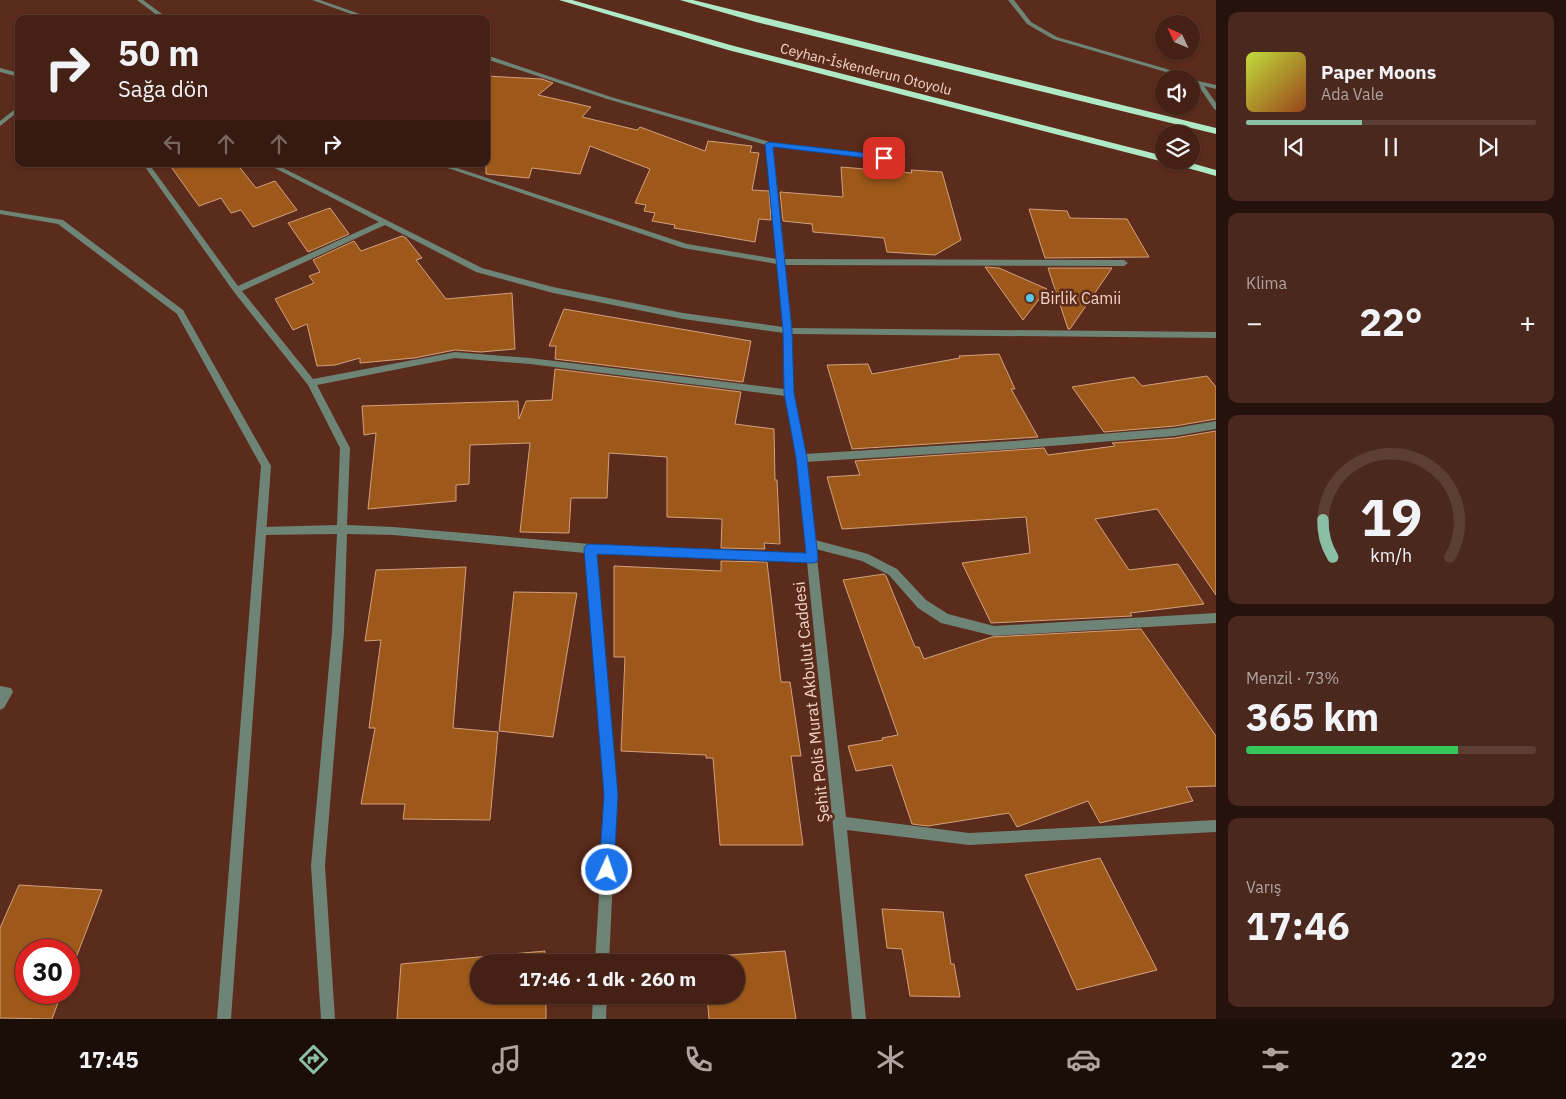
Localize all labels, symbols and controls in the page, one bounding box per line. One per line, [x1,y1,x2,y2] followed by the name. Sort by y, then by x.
[1155,15,1200,60] north arrow
[1155,15,1200,170] map controls
[118,30,200,76] text: 50 m
[35,35,100,100] icon: right
[778,39,954,99] street label: Ceyhan-İskenderun Otoyolu
[1321,60,1436,84] text: Paper Moons
[1155,70,1200,115] button: sound
[118,74,209,103] text: Sağa dön
[1321,84,1384,104] text: Ada Vale
[1155,125,1200,170] button: layers
[159,130,187,158] icon: left
[212,130,240,158] icon: ahead
[265,130,293,158] icon: ahead
[318,130,346,158] icon: right
[1280,133,1308,161] icon: previous
[1377,133,1405,161] icon: pause
[1474,133,1502,161] icon: next
[863,137,905,179] pin
[870,144,898,172] icon: arrive
[1246,273,1287,293] text: Klima
[1040,288,1121,308] place label: Birlik Camii
[1024,292,1036,304] marker: Birlik Camii
[1359,297,1423,346] text: 22°
[1246,304,1263,341] text: −
[1519,304,1536,341] text: +
[1360,483,1422,550] text: 19
[1370,544,1412,567] text: km/h
[788,581,834,823] street label: Şehit Polis Murat Akbulut Caddesi
[1246,668,1339,688] text: Menzil · 73%
[1246,692,1379,741] text: 365 km
[580,843,632,895] position arrow
[1246,877,1281,897] text: Varış
[1246,901,1350,950] text: 17:46
[15,939,80,1004] speed limit sign: 30
[519,967,696,991] text: 17:46 · 1 dk · 260 m
[296,1042,331,1077] icon: directions
[489,1042,524,1077] icon: music
[681,1042,716,1077] icon: phone
[873,1042,908,1077] icon: climate
[1066,1042,1101,1077] icon: car
[1258,1042,1293,1077] icon: filters
[79,1045,139,1074] text: 17:45
[1450,1045,1487,1074] text: 22°

